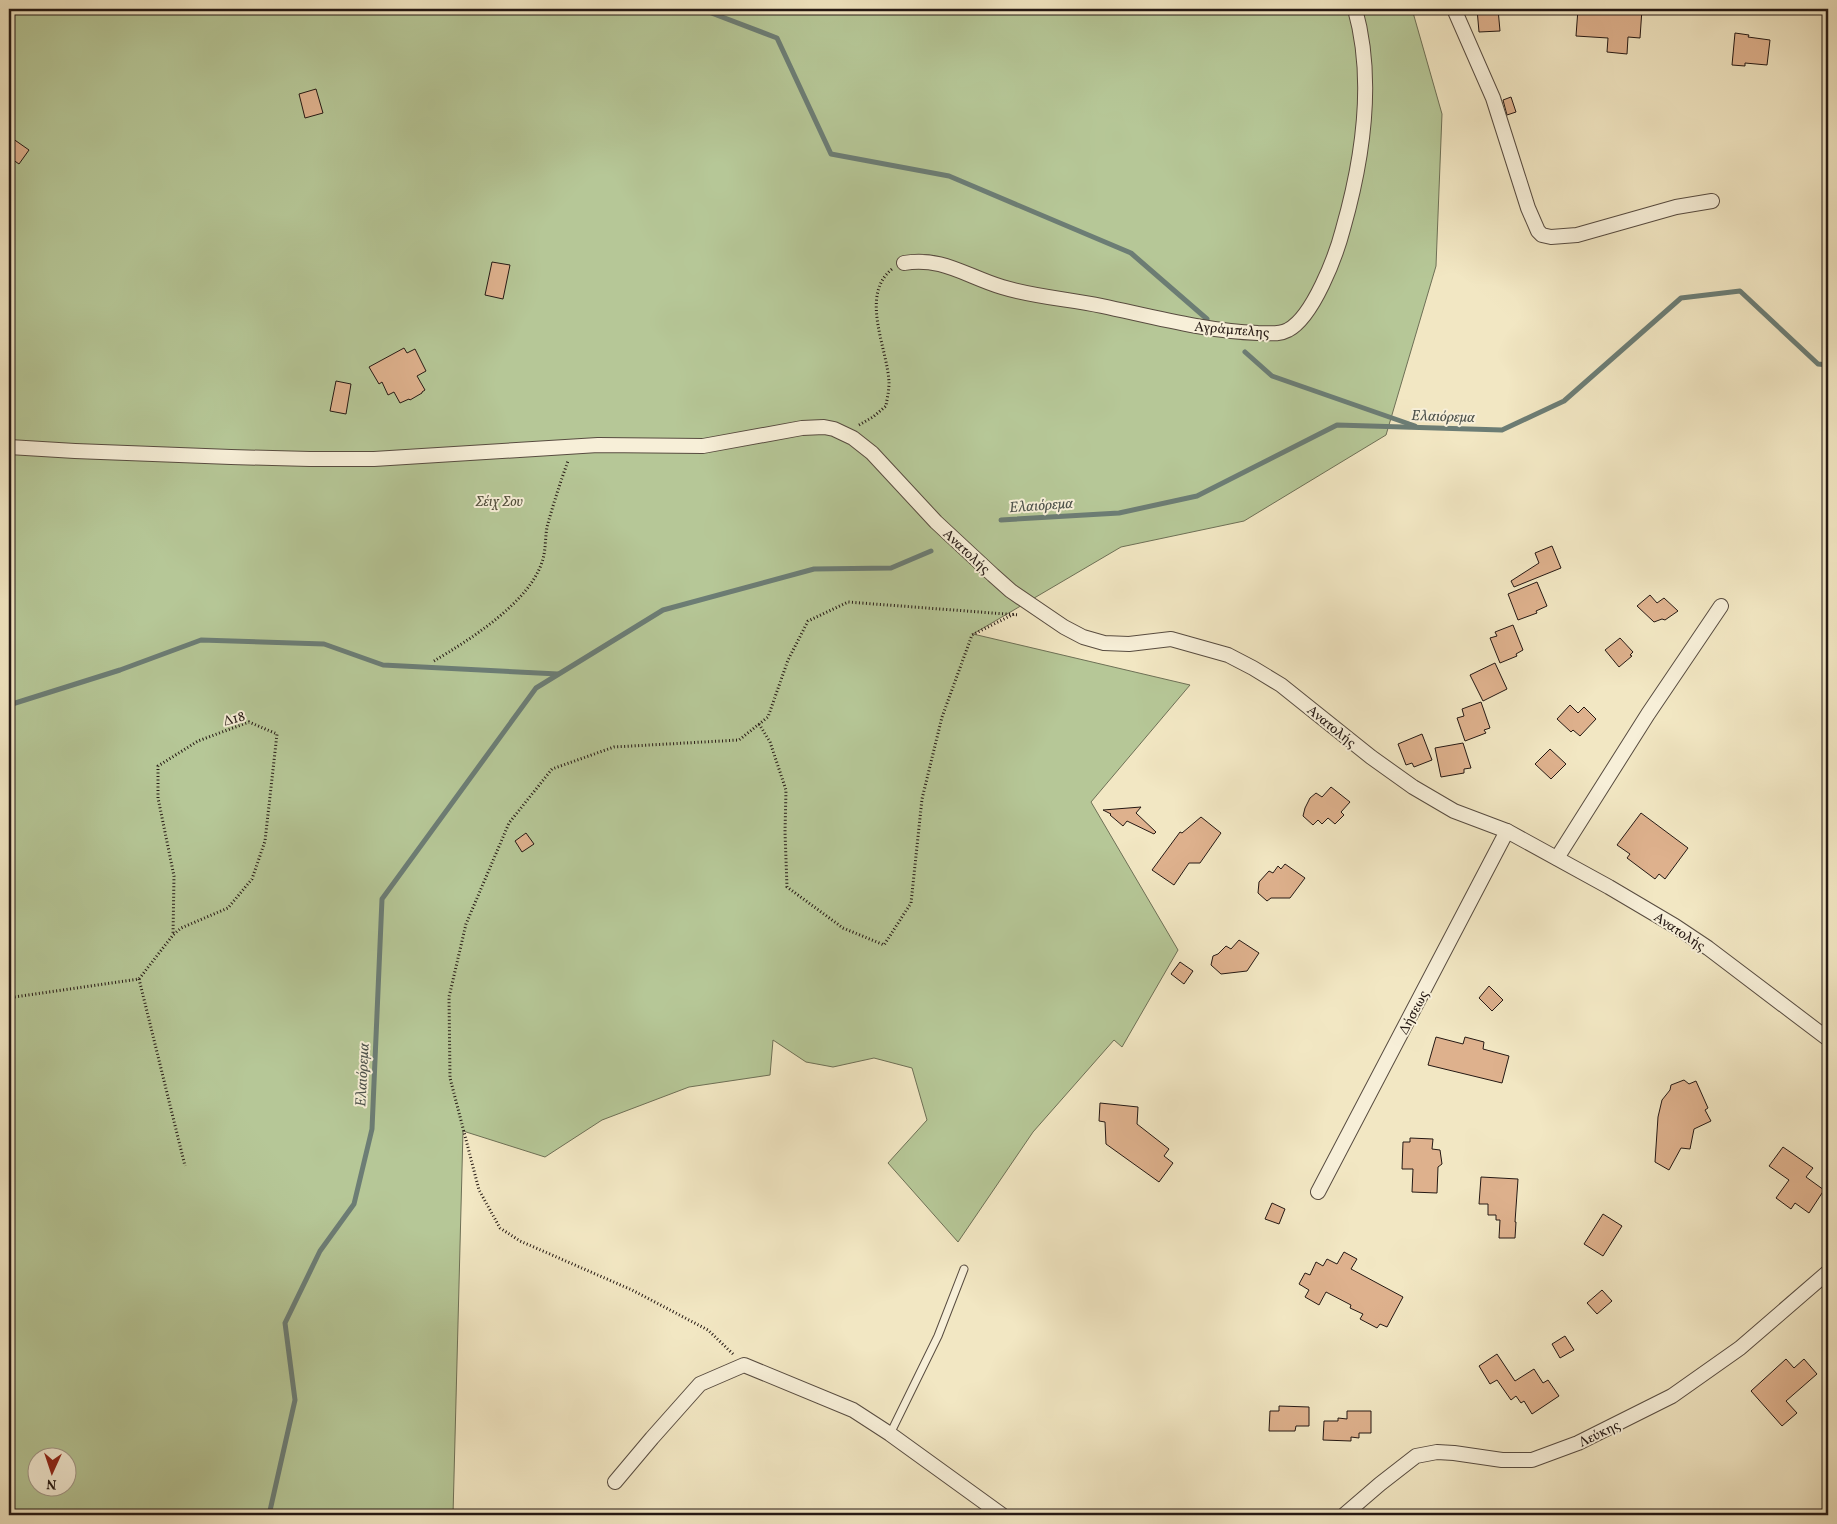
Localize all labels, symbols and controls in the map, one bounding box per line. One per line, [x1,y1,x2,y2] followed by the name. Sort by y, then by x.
[1194,318,1270,343] street label: Αγράμπελης
[1411,406,1476,429] water label: Ελαιόρεμα
[475,493,523,512] park label: Σέιχ Σου
[1009,494,1074,519] water label: Ελαιόρεμα
[938,525,994,579] street label: Ανατολής
[1302,701,1360,753] street label: Ανατολής
[221,707,247,731] street label: Δ18
[1650,908,1709,956] street label: Ανατολής
[1395,987,1434,1038] street label: Δήσεως
[351,1042,376,1107] water label: Ελαιόρεμα
[1576,1416,1623,1452] street label: Λεύκης
[28,1446,78,1496] north arrow
[46,1474,57,1493] text: N

